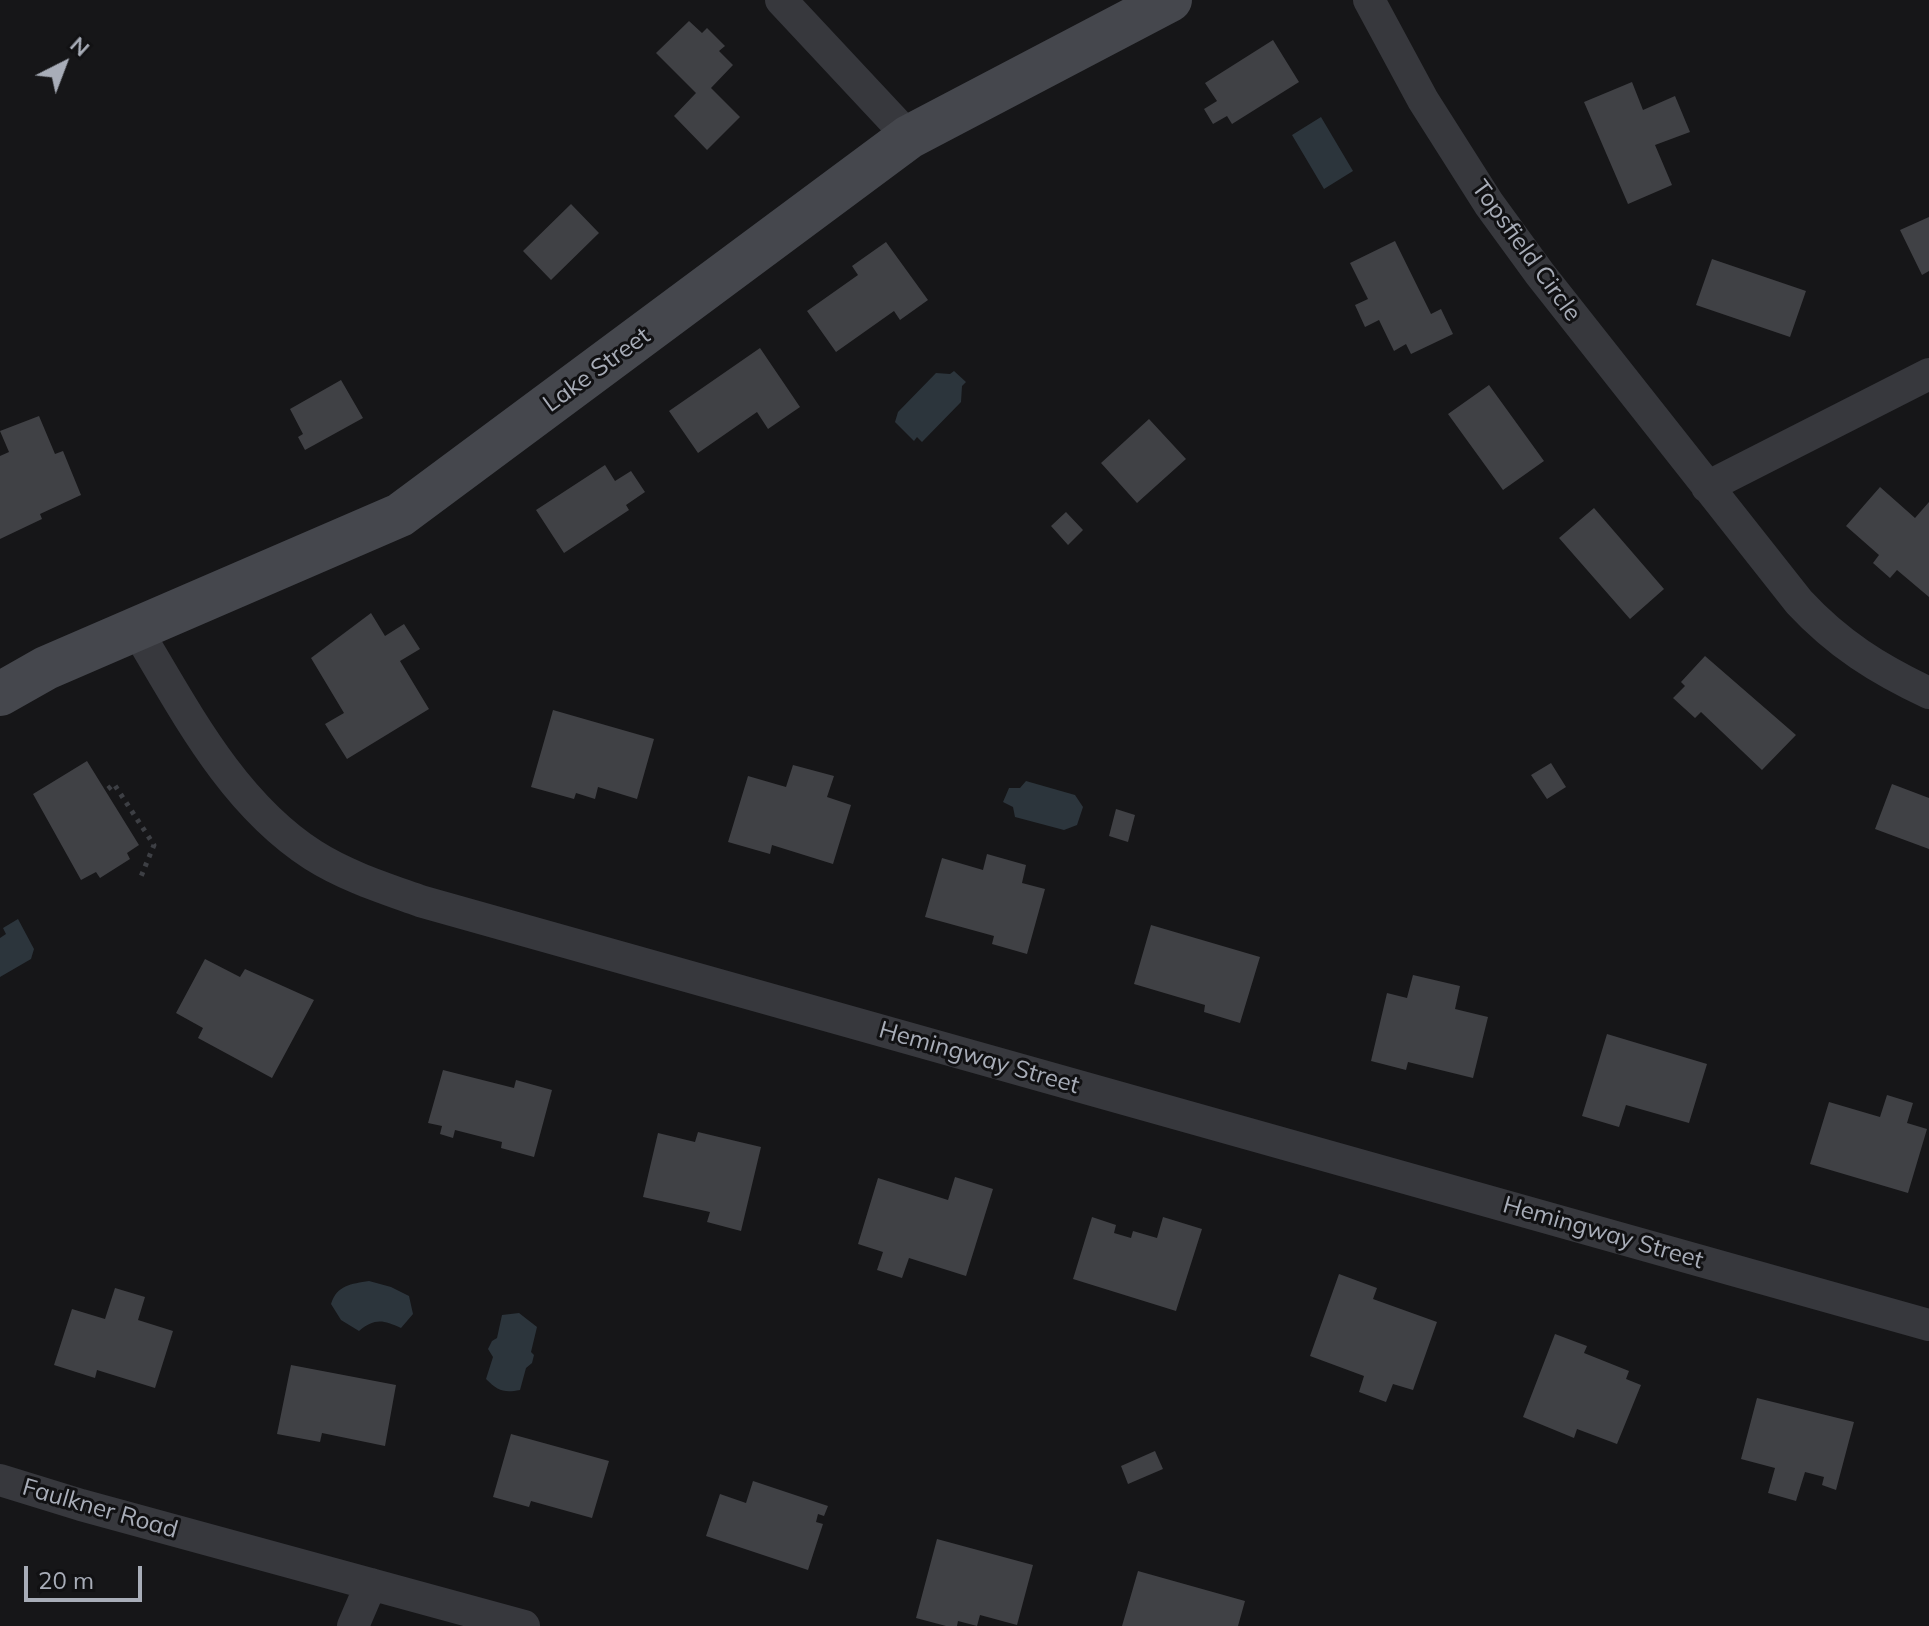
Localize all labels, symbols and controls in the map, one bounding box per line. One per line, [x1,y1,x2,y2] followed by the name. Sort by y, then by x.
[24,24,104,104] north arrow
[65,30,96,62] text: N
[1465,175,1587,327] street label: Topsfield Circle
[538,322,656,418] street label: Lake Street
[876,1016,1082,1100] street label: Hemingway Street
[1500,1191,1706,1275] street label: Hemingway Street
[19,1473,181,1545] street label: Faulkner Road
[28,1550,146,1600] scale bar
[38,1565,94,1595] text: 20 m

